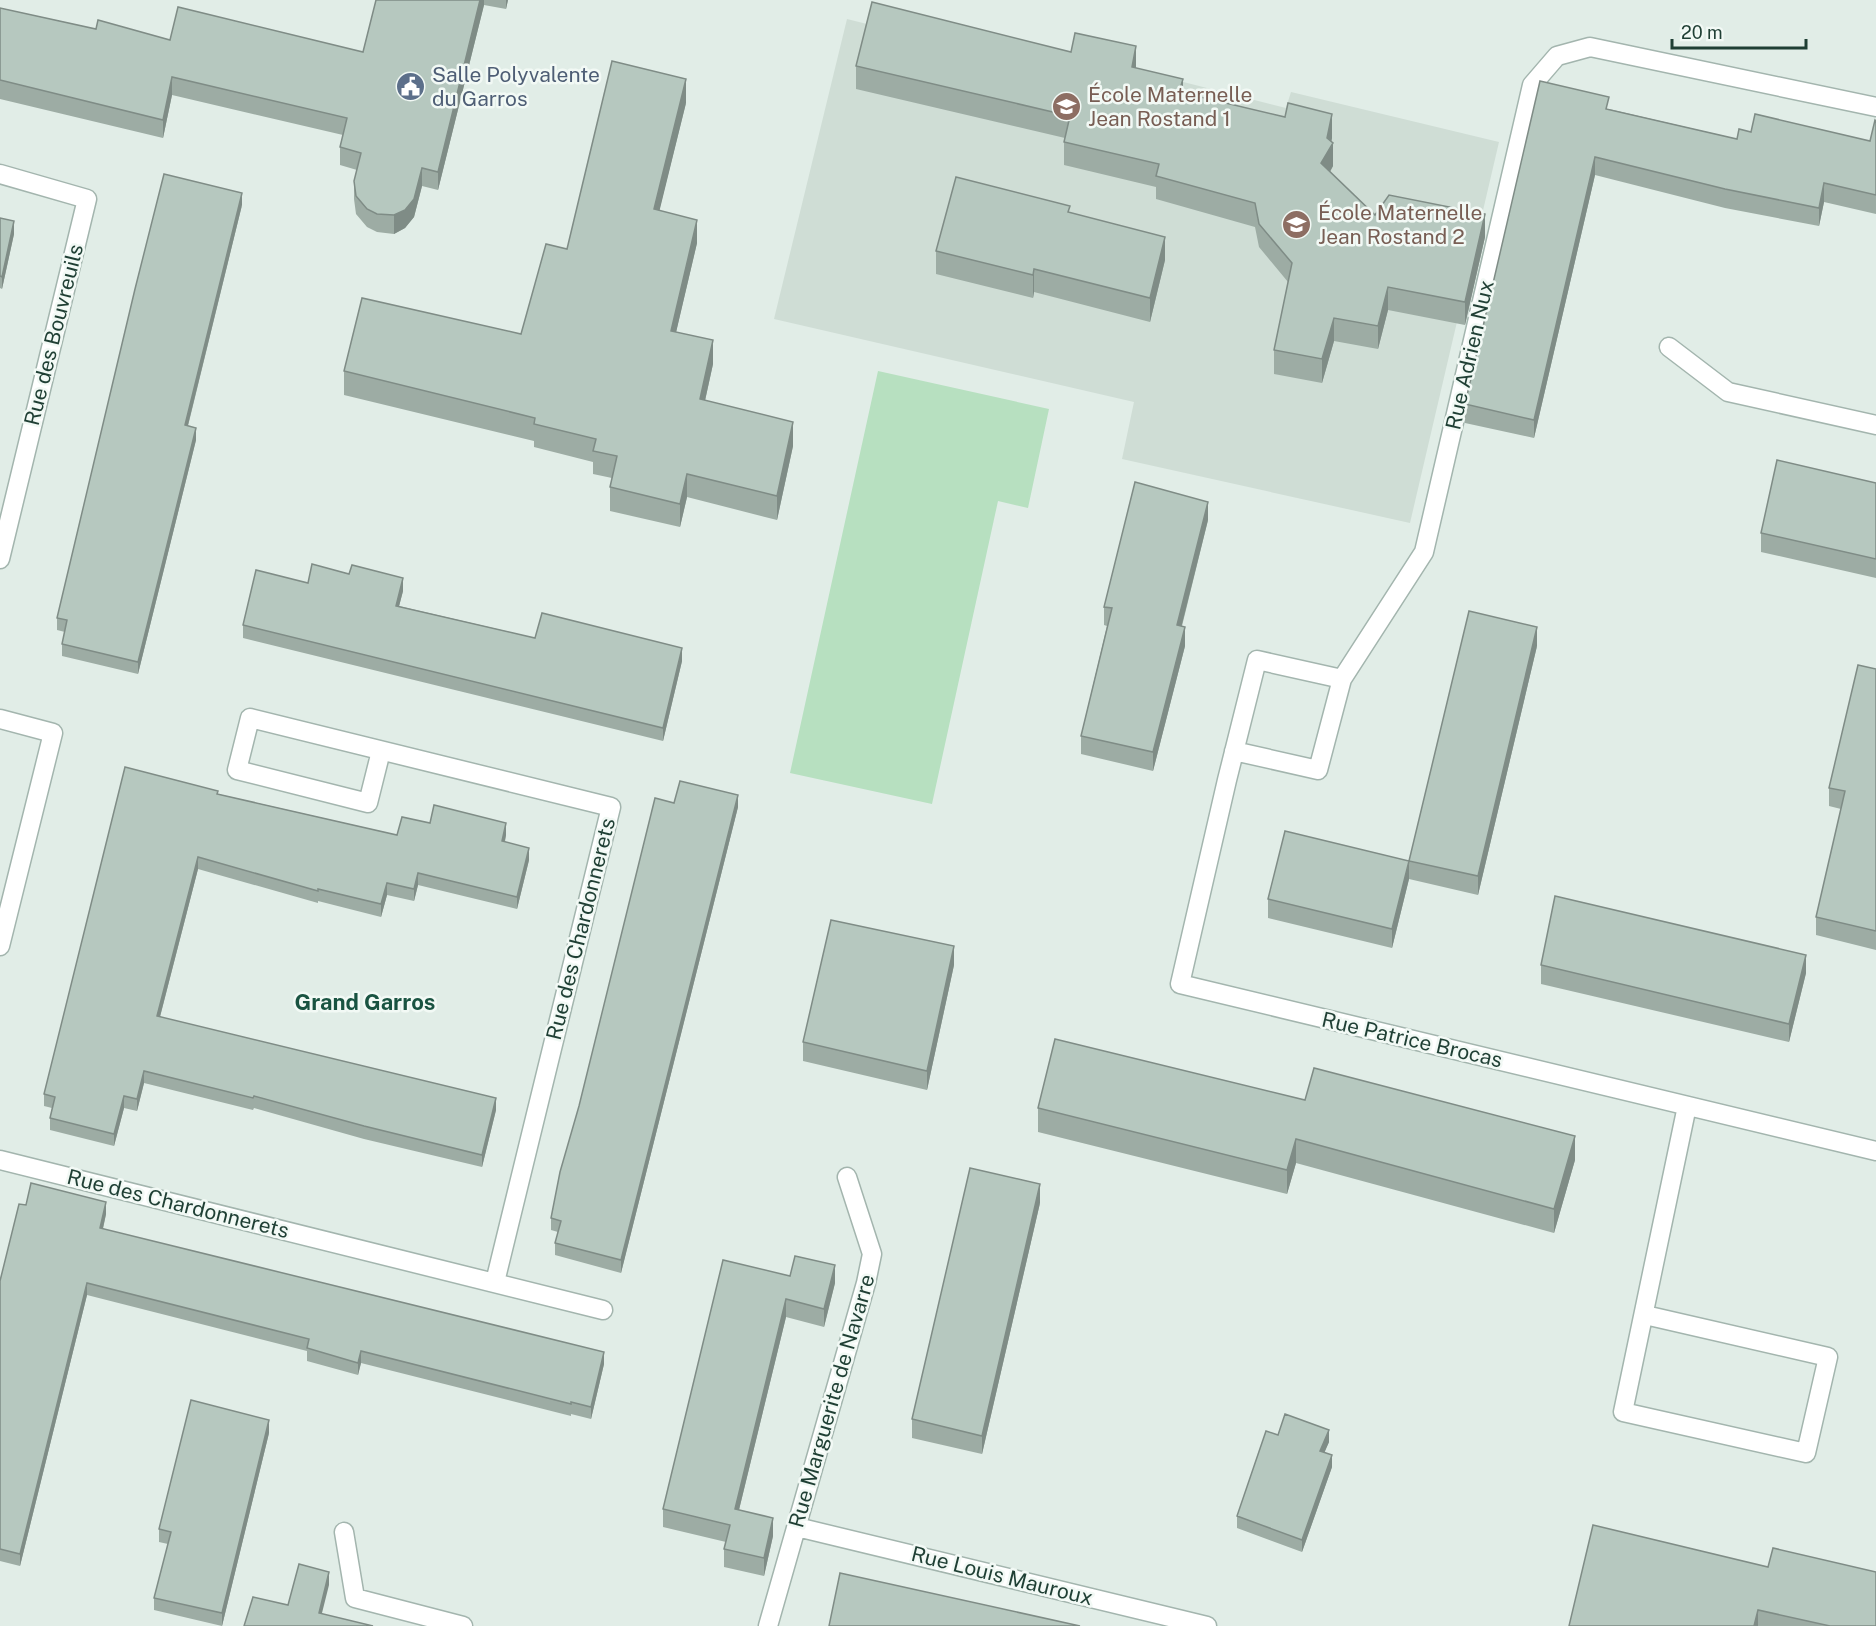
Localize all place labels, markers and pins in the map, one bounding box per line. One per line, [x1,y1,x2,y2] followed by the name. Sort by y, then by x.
[432,62,600,111] place label: Salle Polyvalente du Garros
[395,71,427,103] public building icon: Salle Polyvalente du Garros
[1088,82,1252,131] place label: École Maternelle Jean Rostand 1
[1051,91,1083,123] school or university icon: École Maternelle Jean Rostand 1
[1318,200,1482,249] place label: École Maternelle Jean Rostand 2
[1281,209,1313,241] school or university icon: École Maternelle Jean Rostand 2

